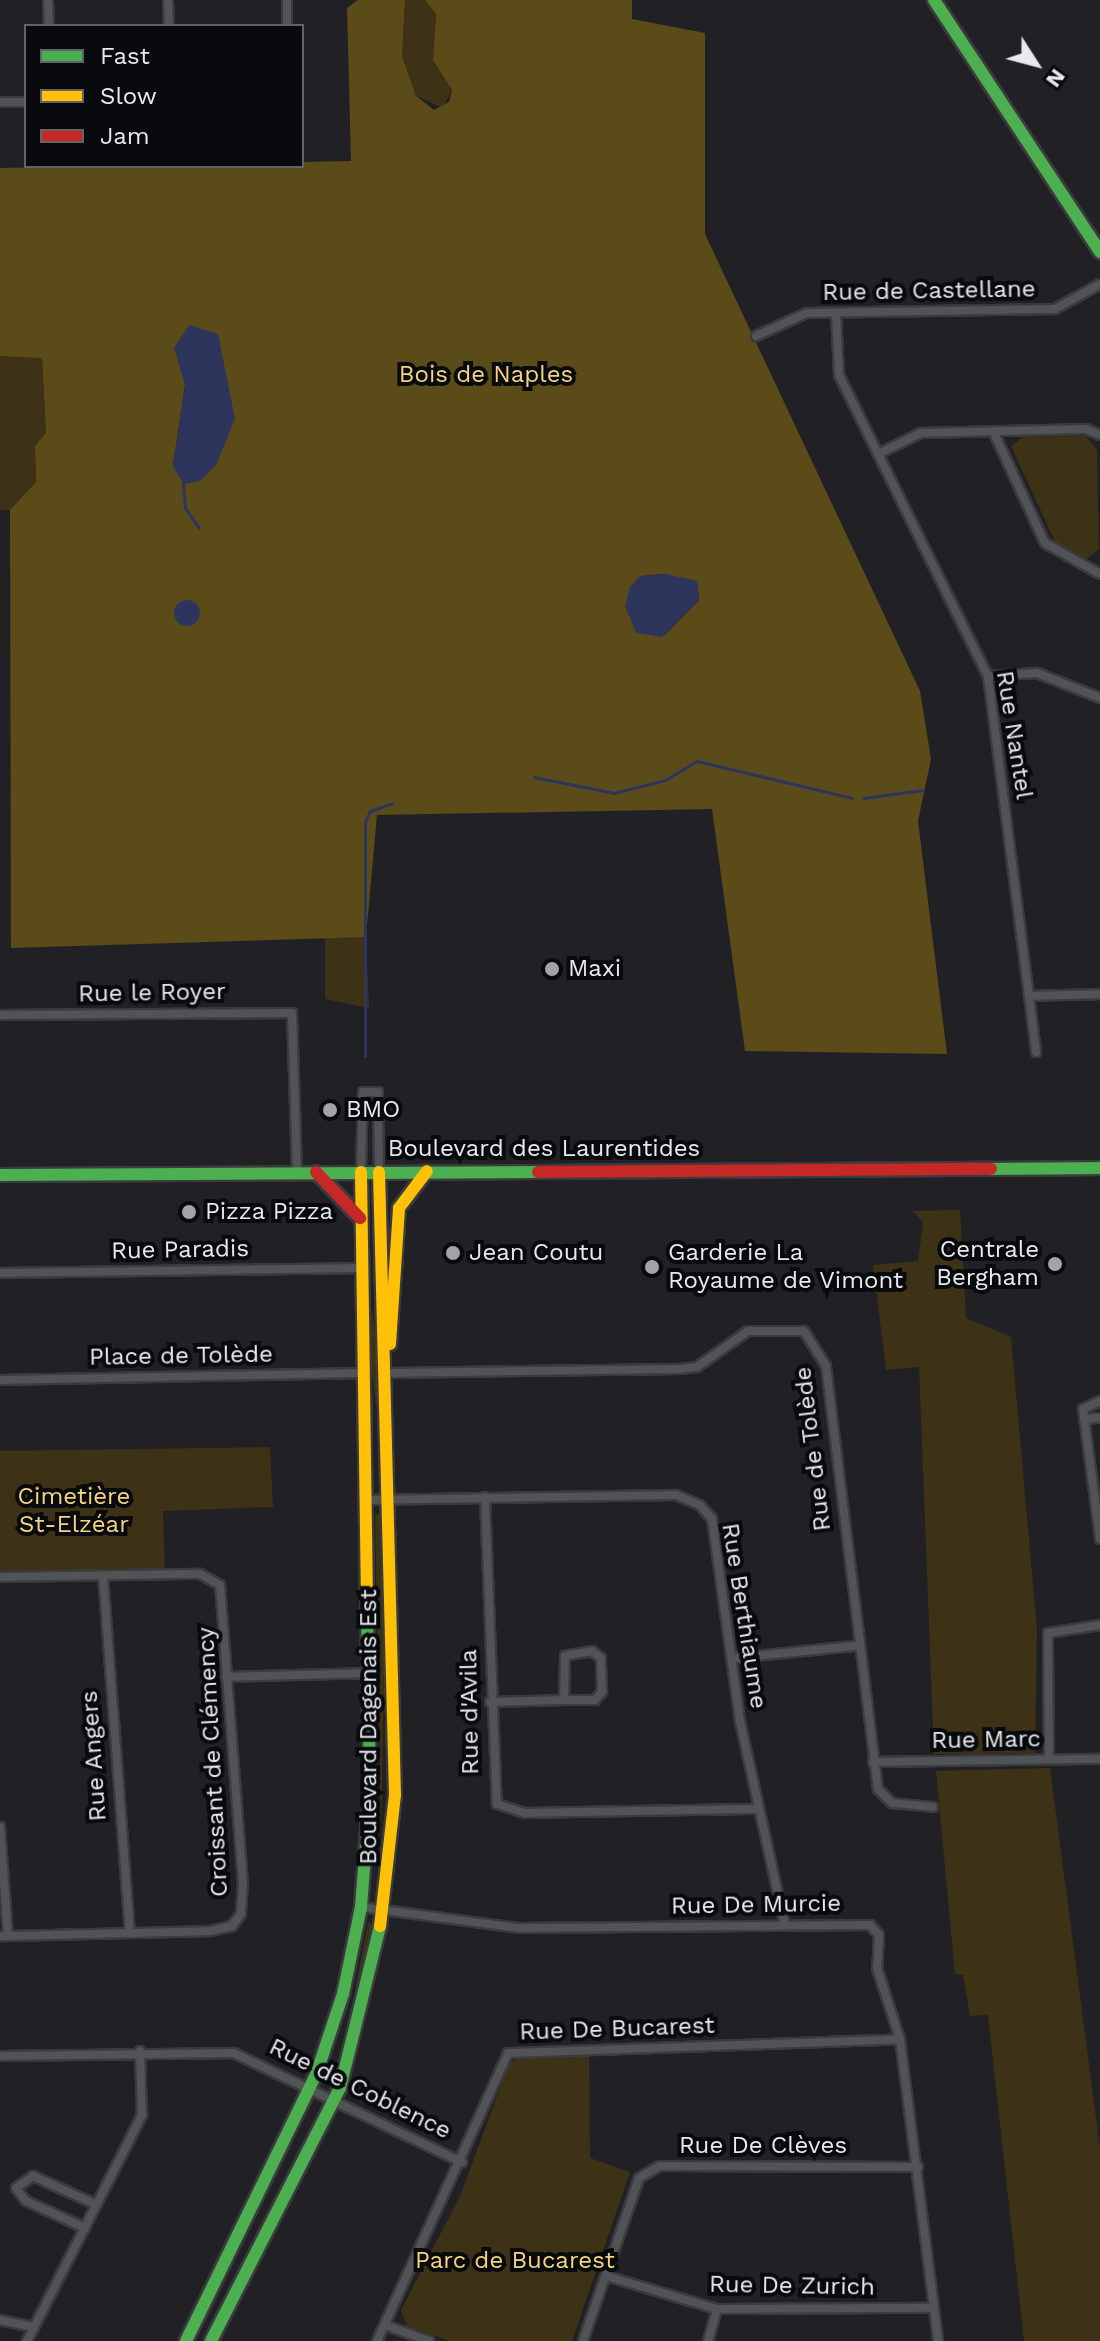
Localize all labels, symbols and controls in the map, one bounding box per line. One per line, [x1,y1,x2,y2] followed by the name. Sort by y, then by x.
[24,24,304,168] legend
[996,24,1076,104] north arrow
[100,42,150,70] text: Fast
[1041,64,1071,92] text: N
[100,82,157,110] text: Slow
[100,122,150,150] text: Jam
[822,275,1036,307] street label: Rue de Castellane
[399,361,573,389] park label: Bois de Naples
[990,669,1038,801] street label: Rue Nantel
[568,955,621,983] place label: Maxi
[543,960,561,978] marker: Maxi
[78,977,226,1009] street label: Rue le Royer
[346,1096,400,1124] place label: BMO
[321,1101,339,1119] marker: BMO
[388,1135,700,1163] street label: Boulevard des Laurentides
[205,1198,334,1226] place label: Pizza Pizza
[180,1203,198,1221] marker: Pizza Pizza
[111,1234,249,1266] street label: Rue Paradis
[936,1236,1039,1292] place label: Centrale Bergham
[469,1239,603,1267] place label: Jean Coutu
[668,1239,904,1295] place label: Garderie La Royaume de Vimont
[444,1244,462,1262] marker: Jean Coutu
[1046,1255,1064,1273] marker: Centrale Bergham
[643,1258,661,1276] marker: Garderie La Royaume de Vimont
[89,1340,273,1372] street label: Place de Tolède
[789,1365,837,1533] street label: Rue de Tolède
[18,1483,130,1539] park label: Cimetière St-Elzéar
[715,1521,773,1711] street label: Rue Berthiaume
[355,1589,383,1865] street label: Boulevard Dagenais Est
[192,1626,234,1898] street label: Croissant de Clémency
[455,1649,485,1775] street label: Rue d'Avila
[75,1689,113,1823] street label: Rue Angers
[931,1725,1041,1755] street label: Rue Marc
[671,1889,841,1921] street label: Rue De Murcie
[519,2011,715,2047] street label: Rue De Bucarest
[264,2032,456,2146] street label: Rue de Coblence
[679,2132,847,2160] street label: Rue De Clèves
[415,2247,615,2275] park label: Parc de Bucarest
[709,2270,875,2302] street label: Rue De Zurich

